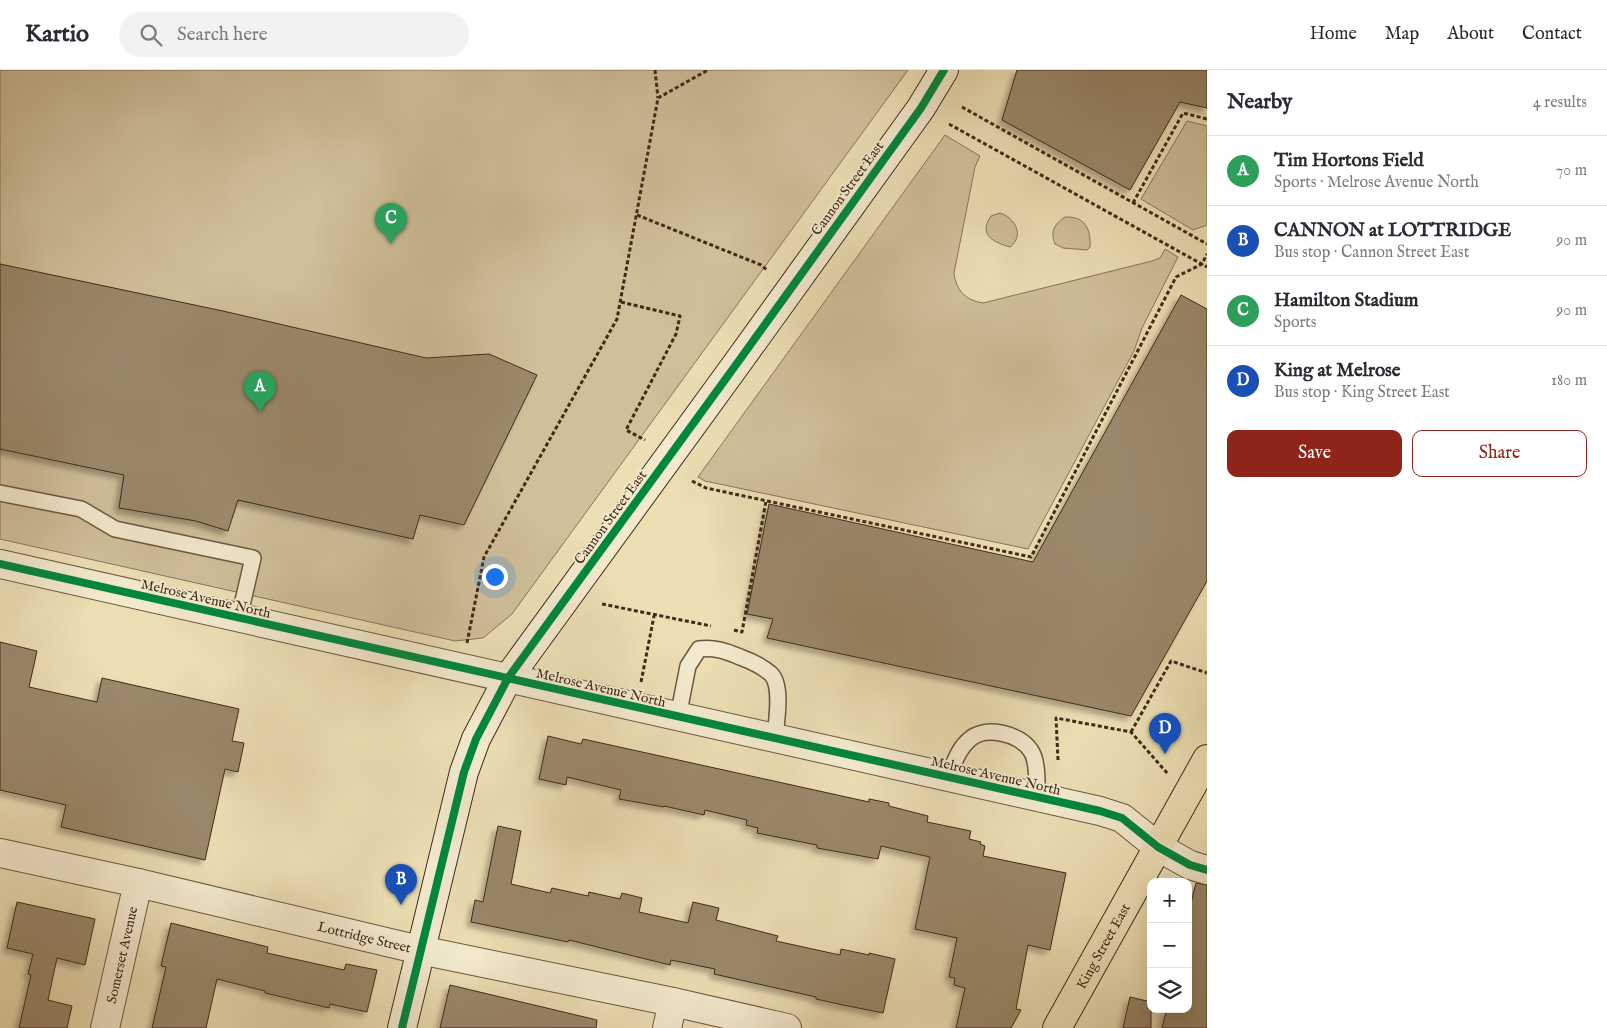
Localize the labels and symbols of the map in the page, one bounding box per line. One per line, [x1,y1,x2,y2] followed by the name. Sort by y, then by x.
[808,138,888,239] street label: Cannon Street East
[375,203,407,244] pin: C
[244,371,276,412] pin: A
[571,467,651,568] street label: Cannon Street East
[482,564,508,590] your location
[139,575,273,623] street label: Melrose Avenue North
[534,664,668,712] street label: Melrose Avenue North
[1149,713,1181,754] pin: D
[929,752,1063,800] street label: Melrose Avenue North
[385,864,417,905] pin: B
[1073,900,1135,992] street label: King Street East
[103,904,143,1005] street label: Somerset Avenue
[316,918,413,958] street label: Lottridge Street

